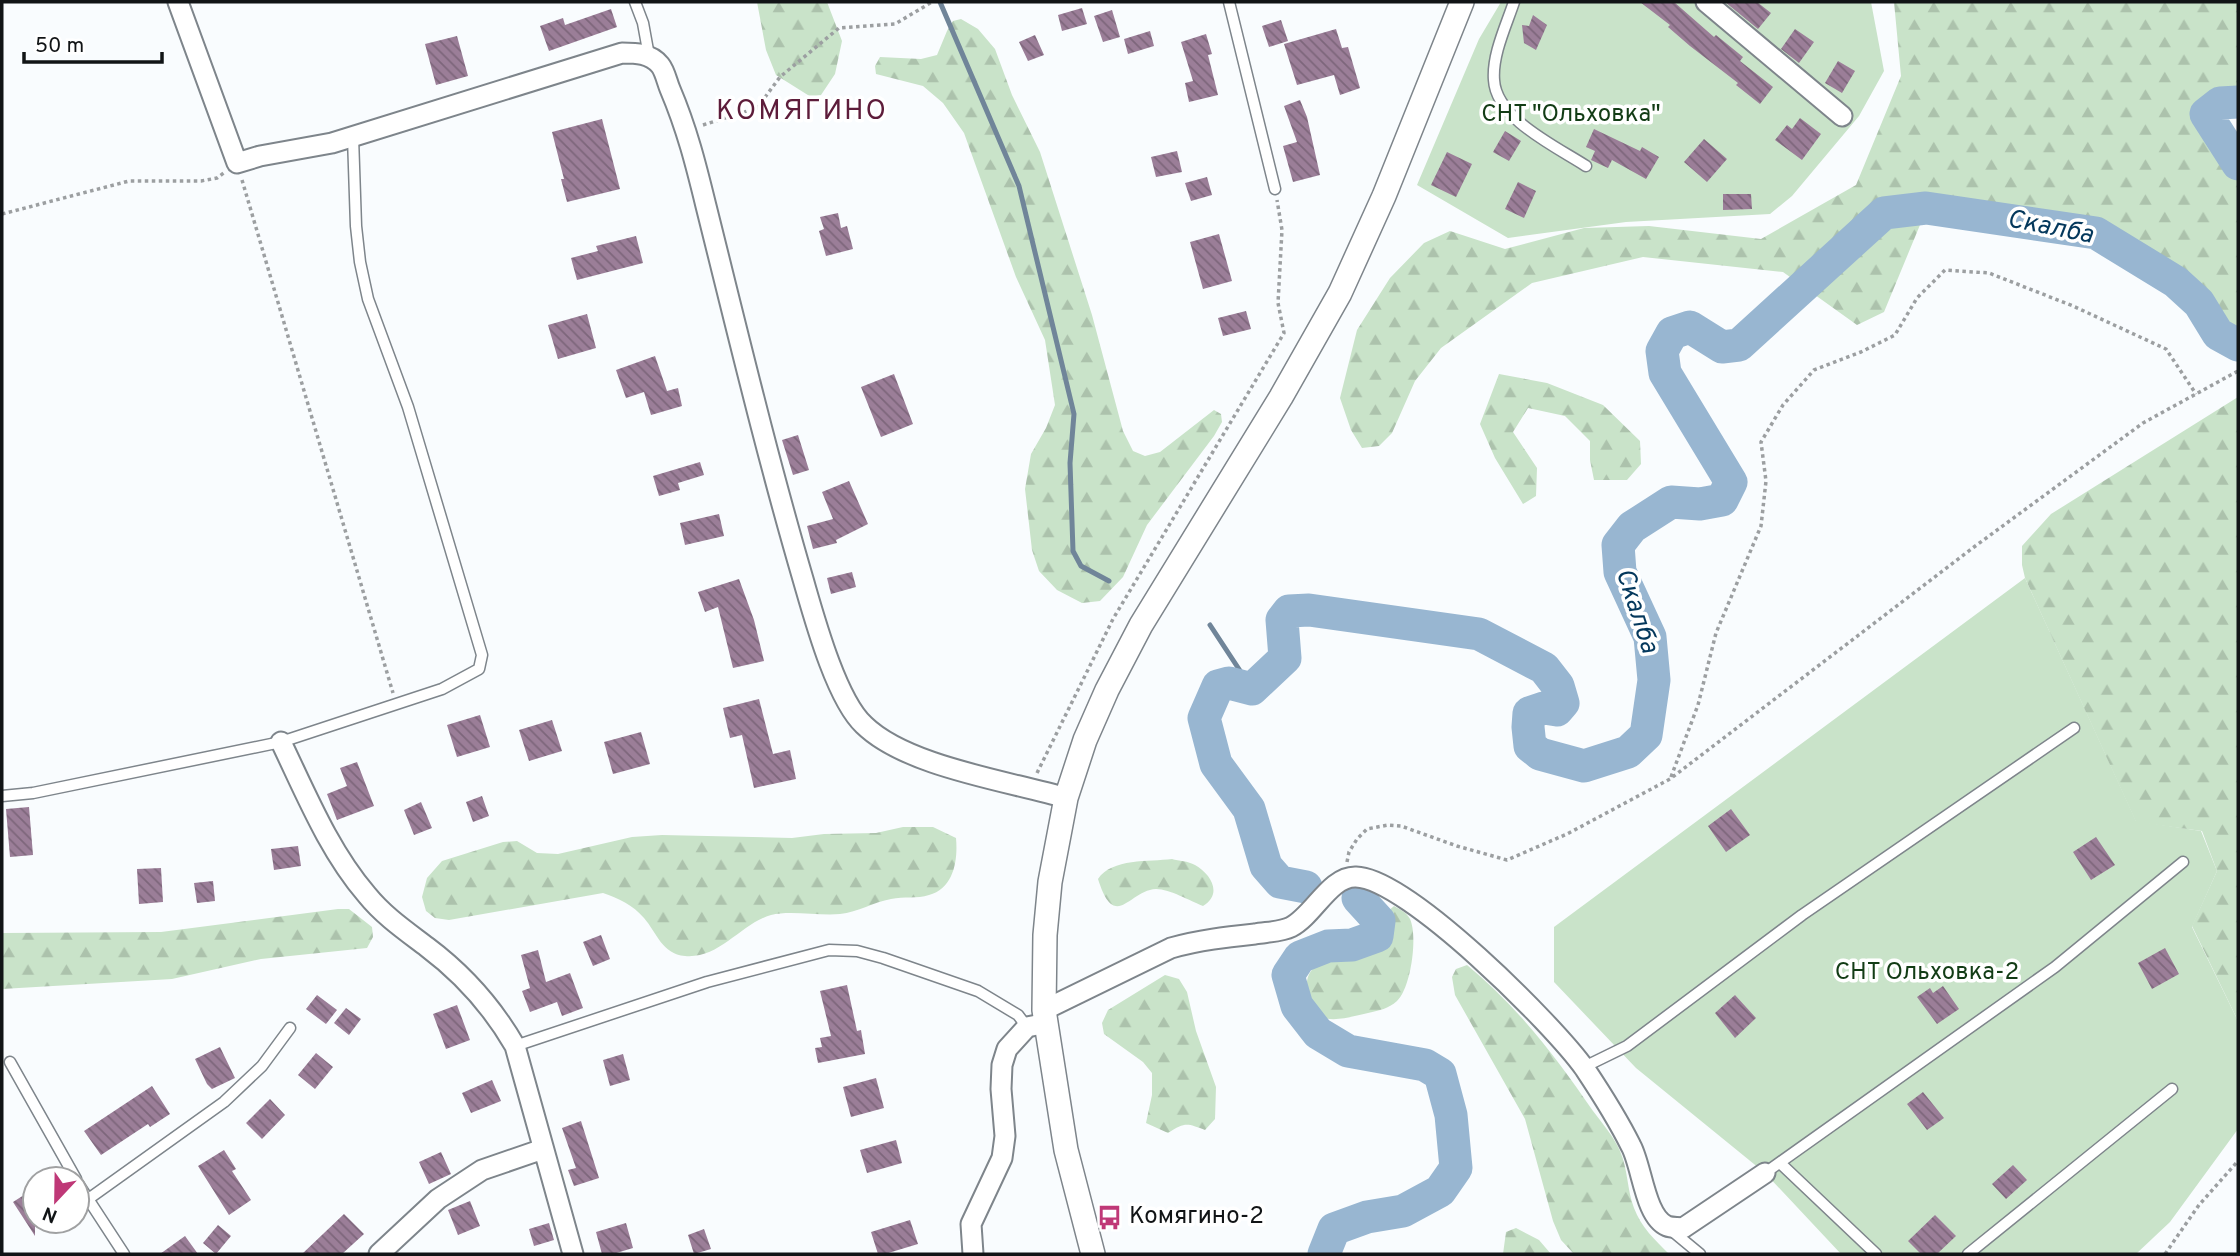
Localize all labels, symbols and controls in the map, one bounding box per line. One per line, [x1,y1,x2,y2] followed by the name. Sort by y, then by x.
[24,21,163,65] scale bar
[35,33,84,60] text: 50 m
[716,94,888,130] district label: КОМЯГИНО
[1481,100,1661,130] park label: СНТ "Ольховка"
[2004,203,2097,253] water label: Скалба
[1607,564,1665,658] water label: Скалба
[1835,958,2019,988] park label: СНТ Ольховка-2
[21,1165,91,1235] north arrow
[40,1200,61,1228] text: N
[1129,1202,1264,1232] place label: Комягино-2
[1095,1203,1123,1231] bus stop icon: Комягино-2

